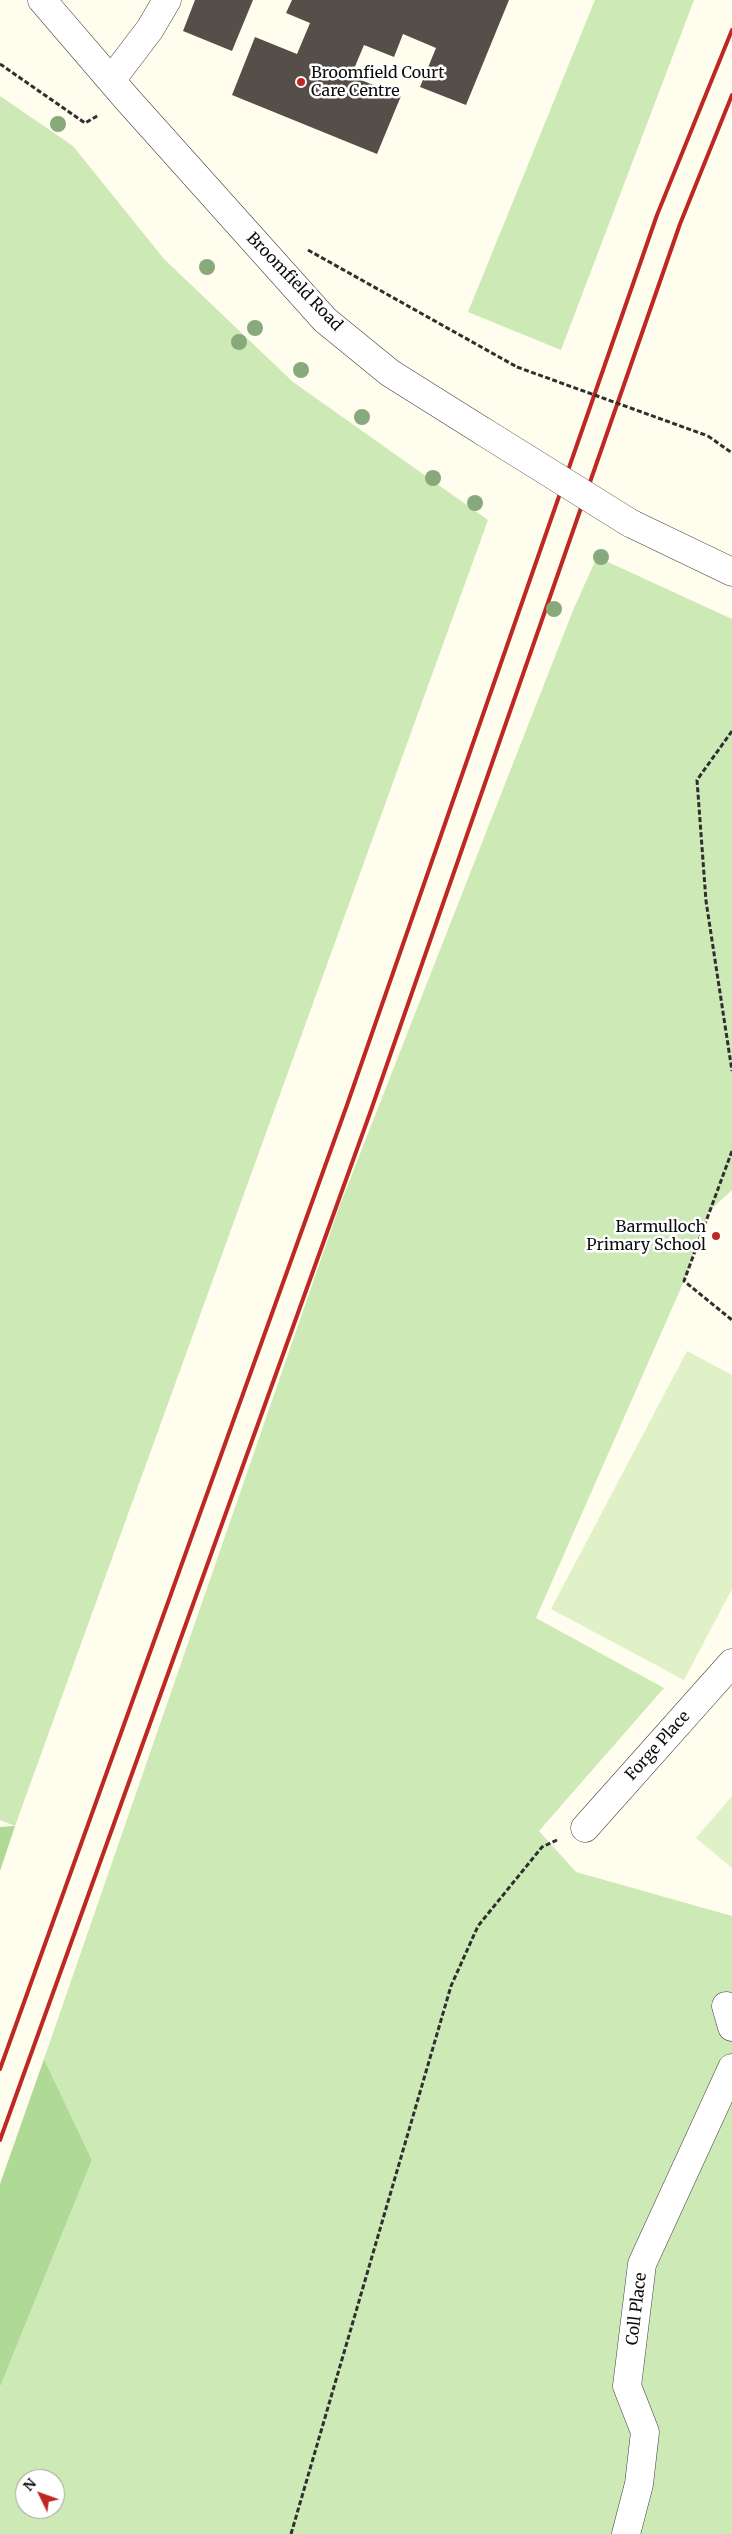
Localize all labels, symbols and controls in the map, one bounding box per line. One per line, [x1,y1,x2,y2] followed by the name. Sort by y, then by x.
[311,63,444,101] place label: Broomfield Court Care Centre
[295,76,307,88] marker: Broomfield Court Care Centre
[242,229,346,335] street label: Broomfield Road
[586,1217,706,1255] place label: Barmulloch Primary School
[710,1230,722,1242] marker: Barmulloch Primary School
[622,1707,694,1785] street label: Forge Place
[623,2272,651,2346] street label: Coll Place
[15,2469,65,2519] north arrow
[19,2474,40,2495] text: N

